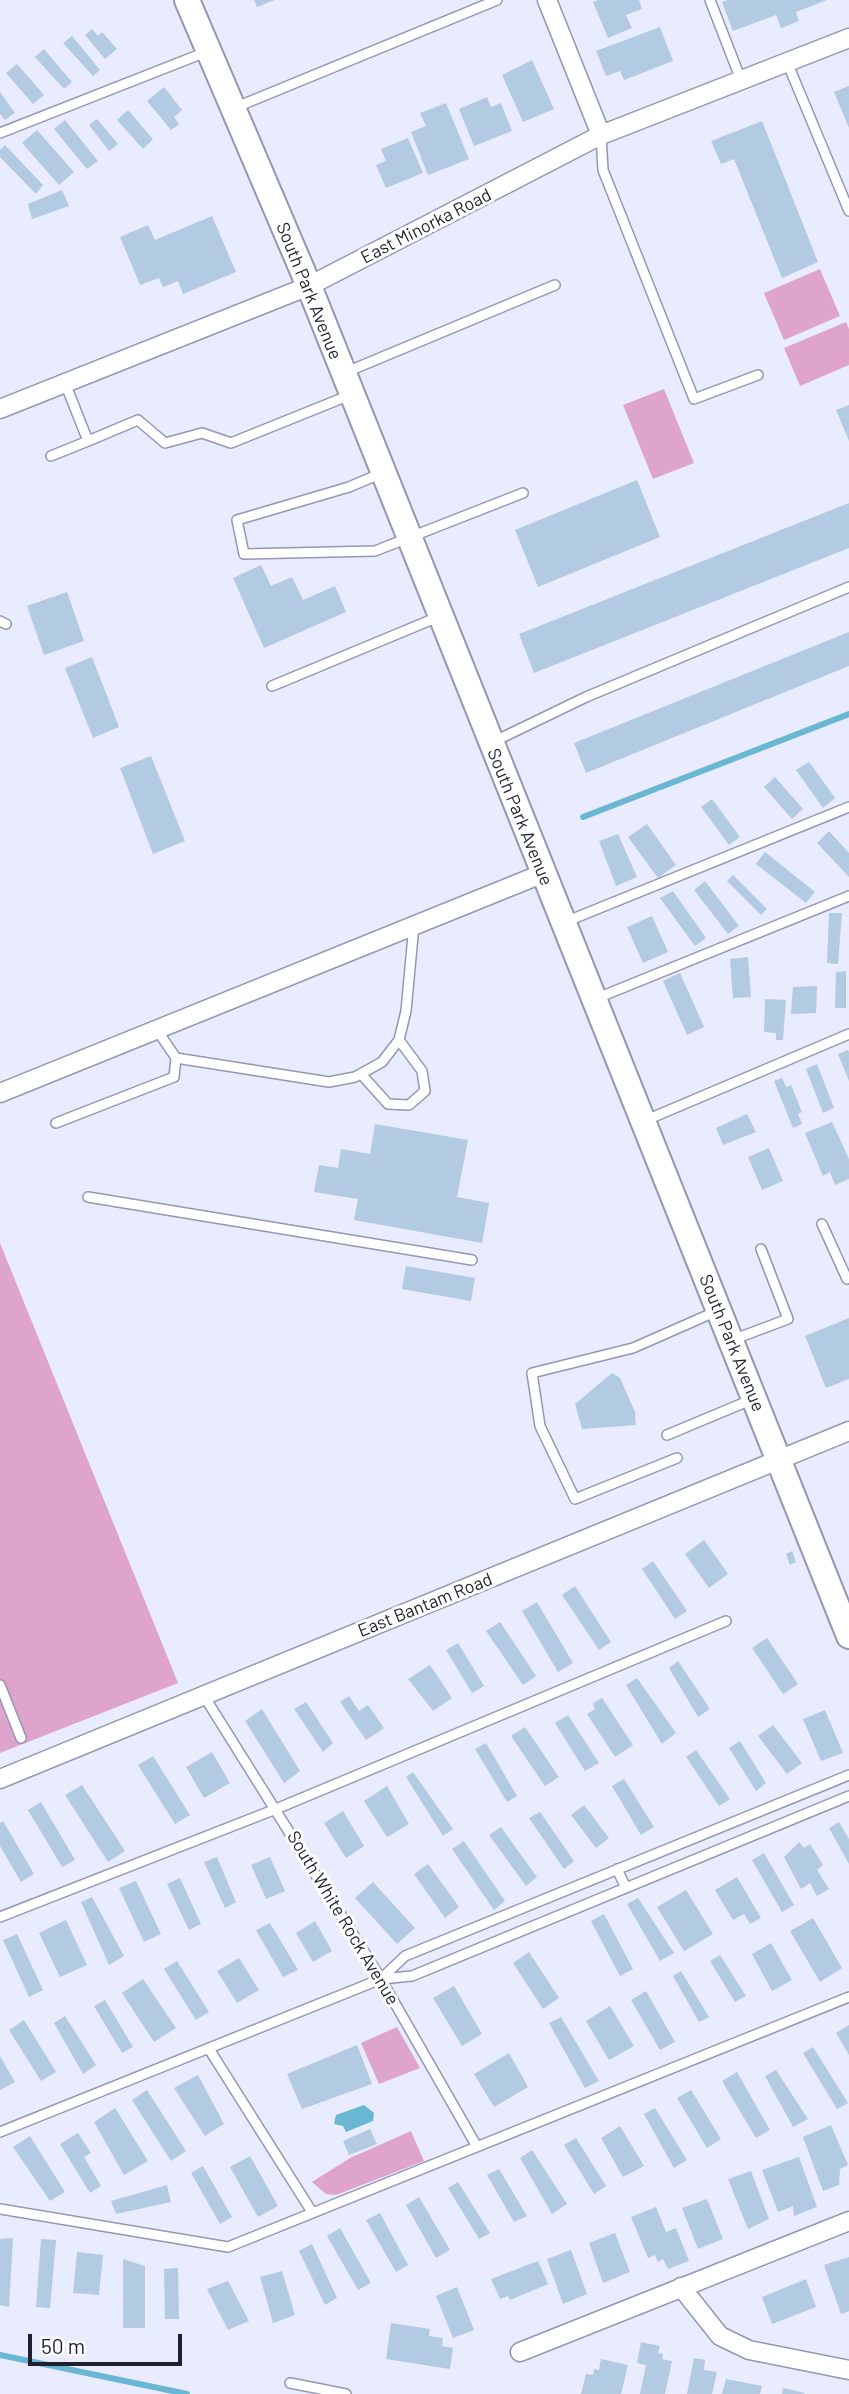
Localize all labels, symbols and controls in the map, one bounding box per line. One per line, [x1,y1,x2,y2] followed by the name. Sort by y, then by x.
[357,184,495,268] street label: East Minorka Road
[272,219,346,363] street label: South Park Avenue
[483,745,557,889] street label: South Park Avenue
[695,1271,769,1415] street label: South Park Avenue
[355,1568,495,1642] street label: East Bantam Road
[282,1827,404,2009] street label: South White Rock Avenue
[32,2320,186,2364] scale bar
[41,2333,85,2358] text: 50 m

